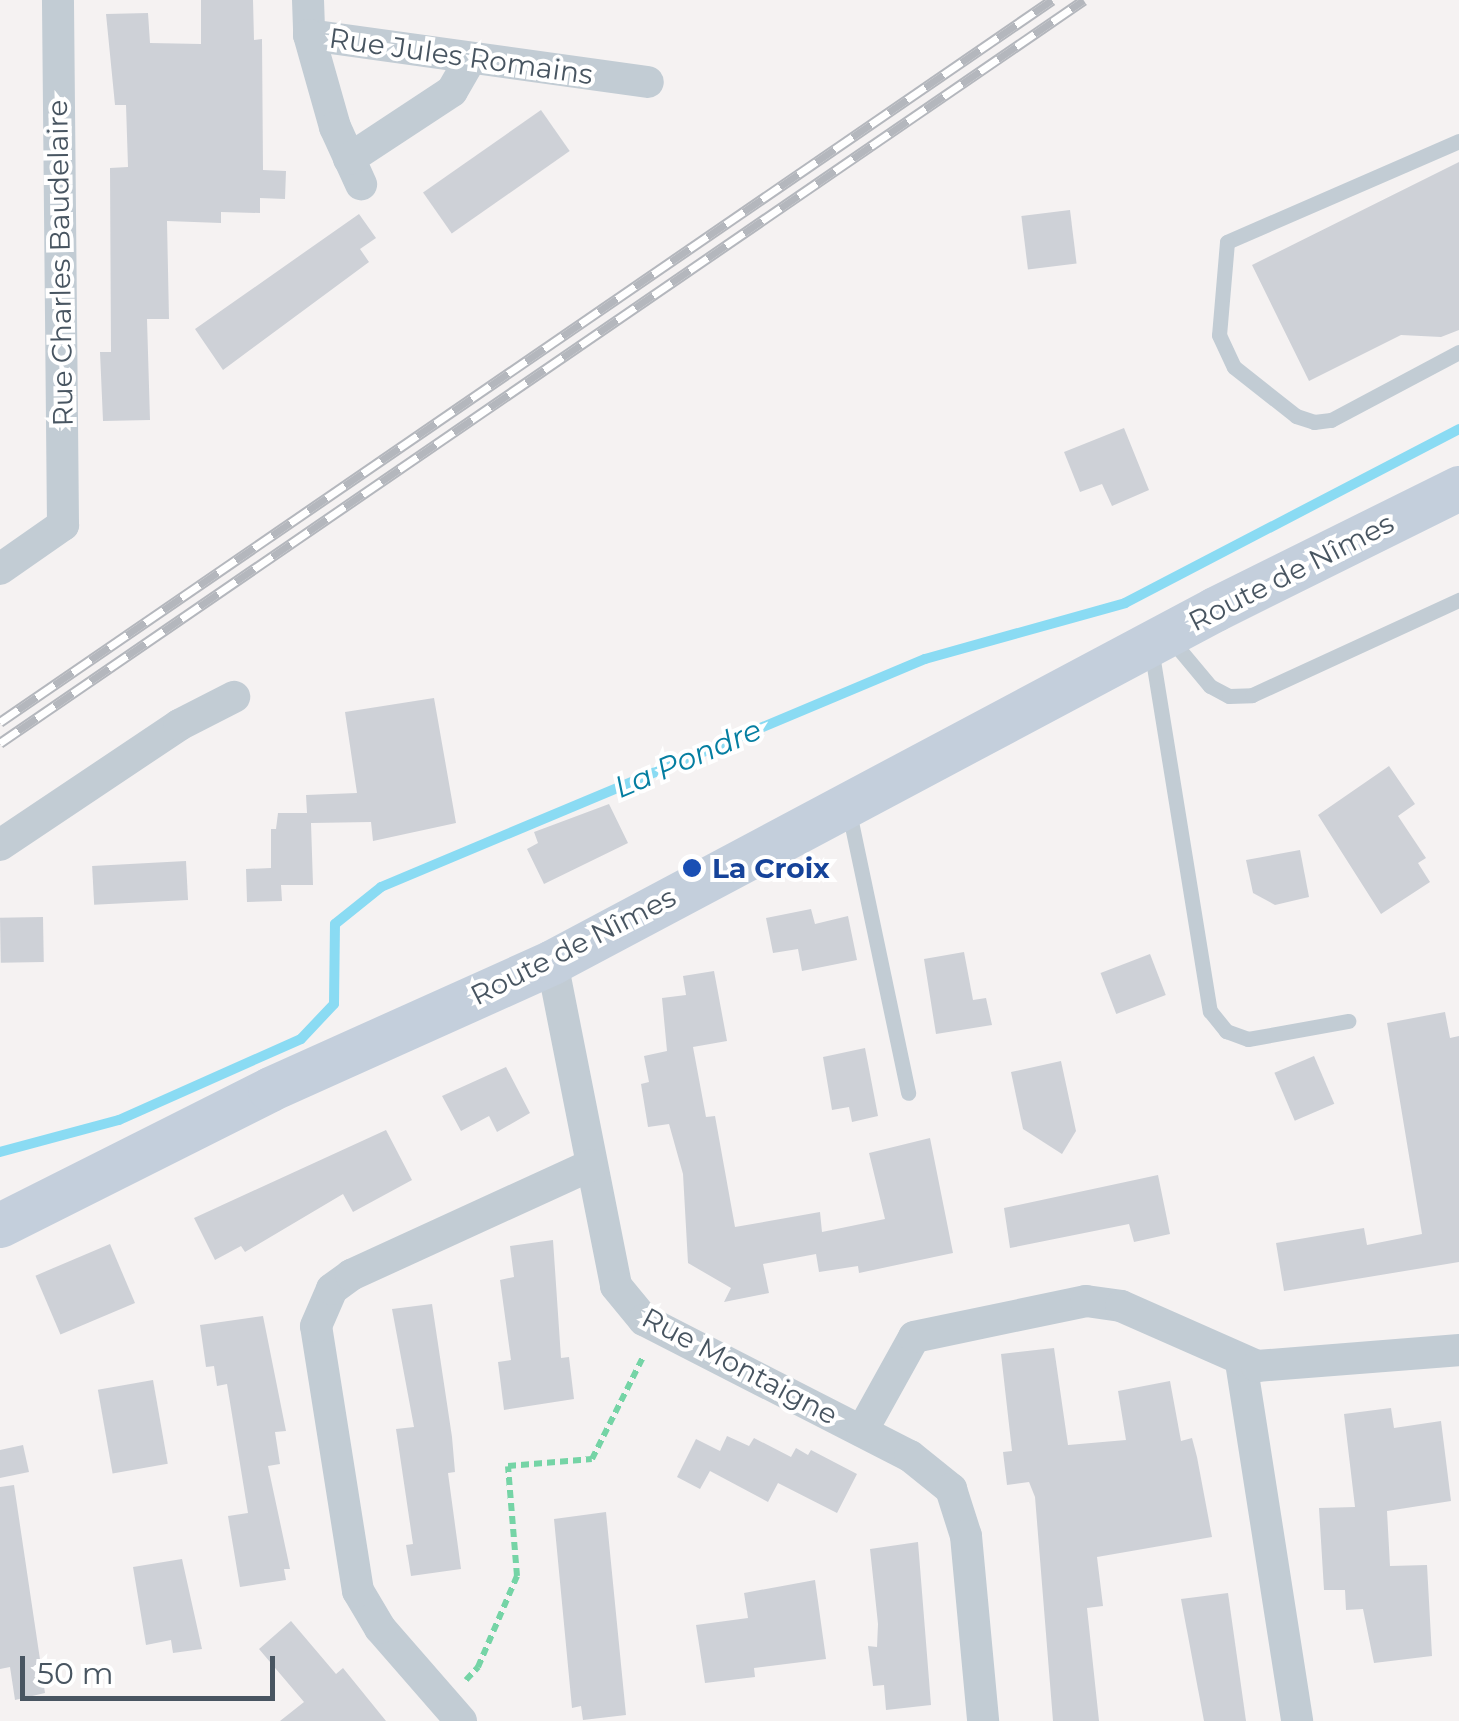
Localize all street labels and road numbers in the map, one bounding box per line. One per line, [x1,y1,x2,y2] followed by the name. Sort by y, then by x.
[327,21,595,91] street label: Rue Jules Romains
[40,99,80,427] street label: Rue Charles Baudelaire
[1183,506,1399,638] street label: Route de Nîmes
[465,880,681,1012] street label: Route de Nîmes
[637,1300,843,1432] street label: Rue Montaigne

